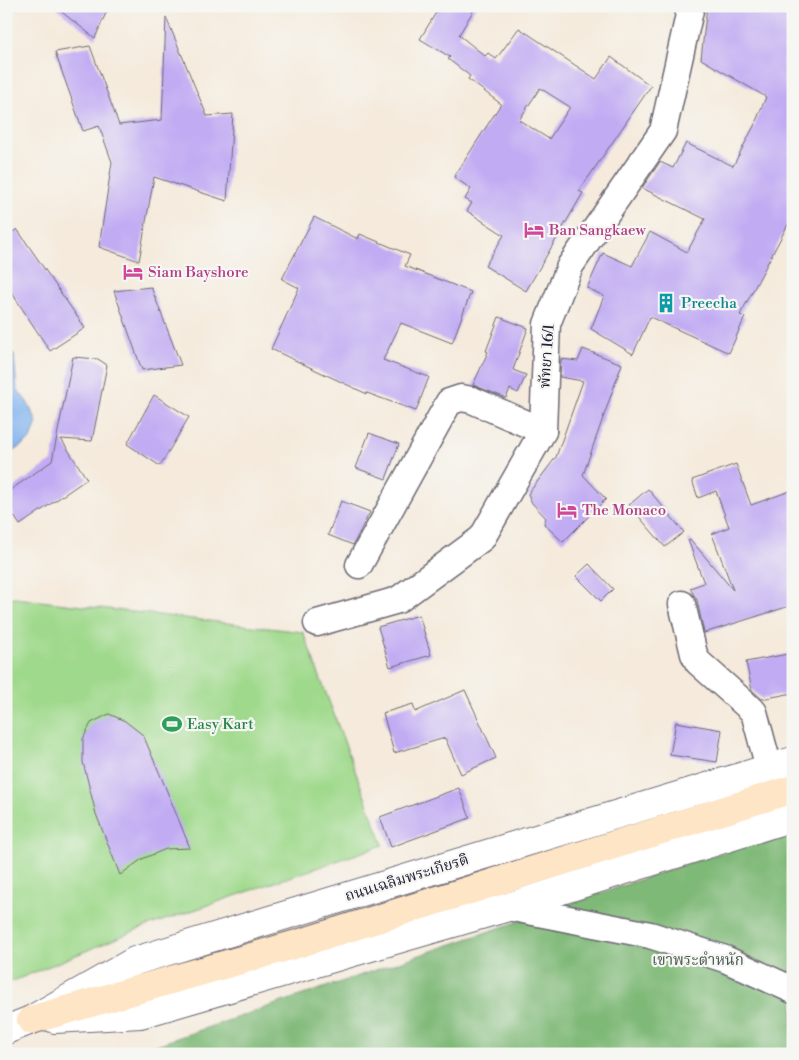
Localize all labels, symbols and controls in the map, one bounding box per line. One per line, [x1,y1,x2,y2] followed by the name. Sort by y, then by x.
[523,219,545,241] hotel icon: Ban Sangkaew
[548,221,647,240] place label: Ban Sangkaew
[122,261,144,283] hotel icon: Siam Bayshore
[148,263,249,282] place label: Siam Bayshore
[655,292,677,314] building icon: Preecha
[681,294,737,313] place label: Preecha
[535,323,559,389] street label: พัทยา 16/1
[556,499,578,521] hotel icon: The Monaco
[582,501,666,520] place label: The Monaco
[161,713,183,735] sports icon: Easy Kart
[187,715,254,734] place label: Easy Kart
[343,850,471,906] street label: ถนนเฉลิมพระเกียรติ
[652,951,744,970] park label: เขาพระตำหนัก

